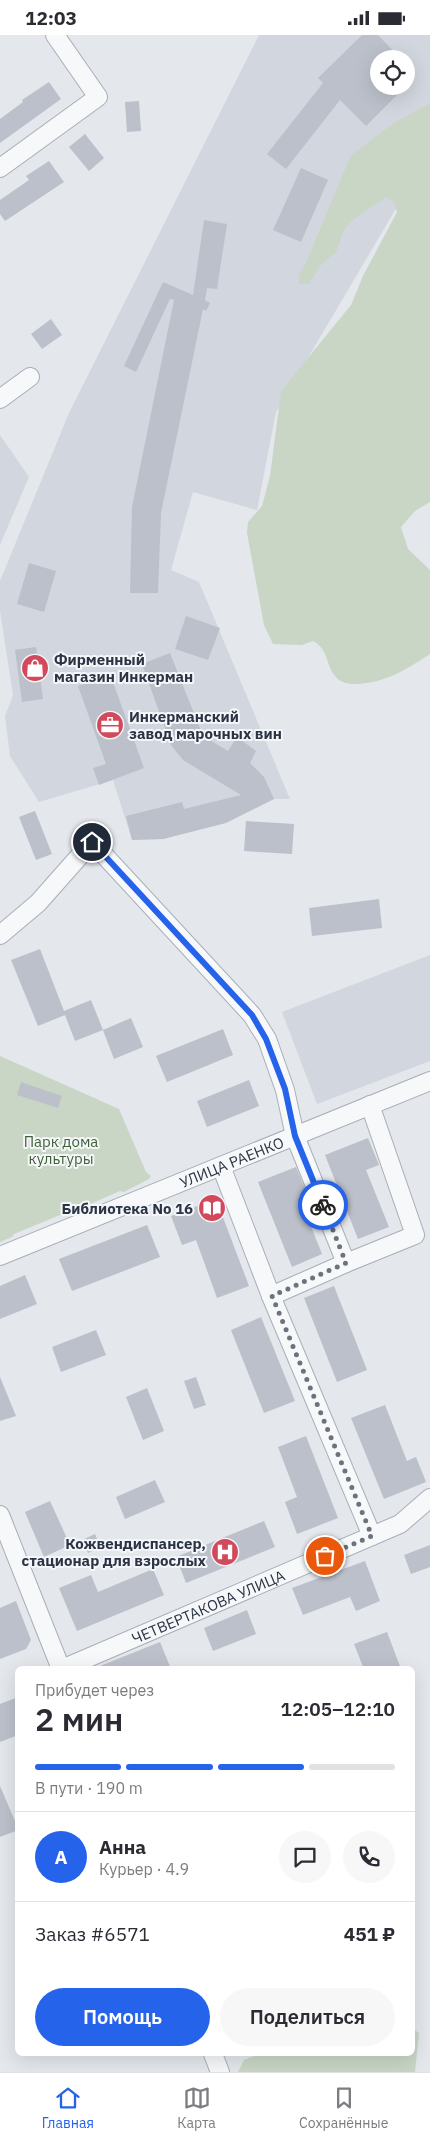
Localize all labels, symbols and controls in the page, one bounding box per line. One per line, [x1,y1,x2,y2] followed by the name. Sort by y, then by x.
[25,6,77,30] text: 12:03
[370,50,415,95] map controls
[370,50,415,95] button: locate
[54,650,193,686] place label: Фирменный магазин Инкерман
[20,653,50,683] shop icon: Фирменный магазин Инкерман
[129,707,282,743] place label: Инкерманский завод марочных вин
[95,710,125,740] office icon: Инкерманский завод марочных вин
[71,821,113,863] pin
[78,828,106,856] icon: home
[24,1132,98,1168] park label: Парк дома культуры
[177,1132,286,1191] street label: УЛИЦА РАЕНКО
[298,1180,348,1230] courier
[309,1191,337,1219] icon: bike
[197,1193,227,1223] library icon: Библиотека No 16
[61,1199,193,1218] place label: Библиотека No 16
[22,1534,207,1570] place label: Кожвендиспансер, стационар для взрослых
[304,1535,346,1577] pin
[210,1537,240,1567] hospital icon: Кожвендиспансер, стационар для взрослых
[311,1542,339,1570] icon: bag
[129,1565,288,1647] street label: ЧЕТВЕРТАКОВА УЛИЦА
[35,1680,154,1700] text: Прибудет через
[281,1697,395,1721] text: 12:05–12:10
[35,1698,123,1740] text: 2 мин
[35,1778,143,1798] text: В пути · 190 m
[279,1831,331,1883] button: chat
[343,1831,395,1883] button: phone
[99,1835,146,1859] text: Анна
[54,1845,68,1869] text: А
[99,1859,189,1879] text: Курьер · 4.9
[35,1922,150,1946] text: Заказ #6571
[344,1922,395,1946] text: 451 ₽
[35,1988,210,2046] button: Помощь
[220,1988,395,2046] button: Поделиться
[42,2084,94,2132] tab: Главная
[177,2084,216,2132] tab: Карта
[299,2084,388,2132] tab: Сохранённые

